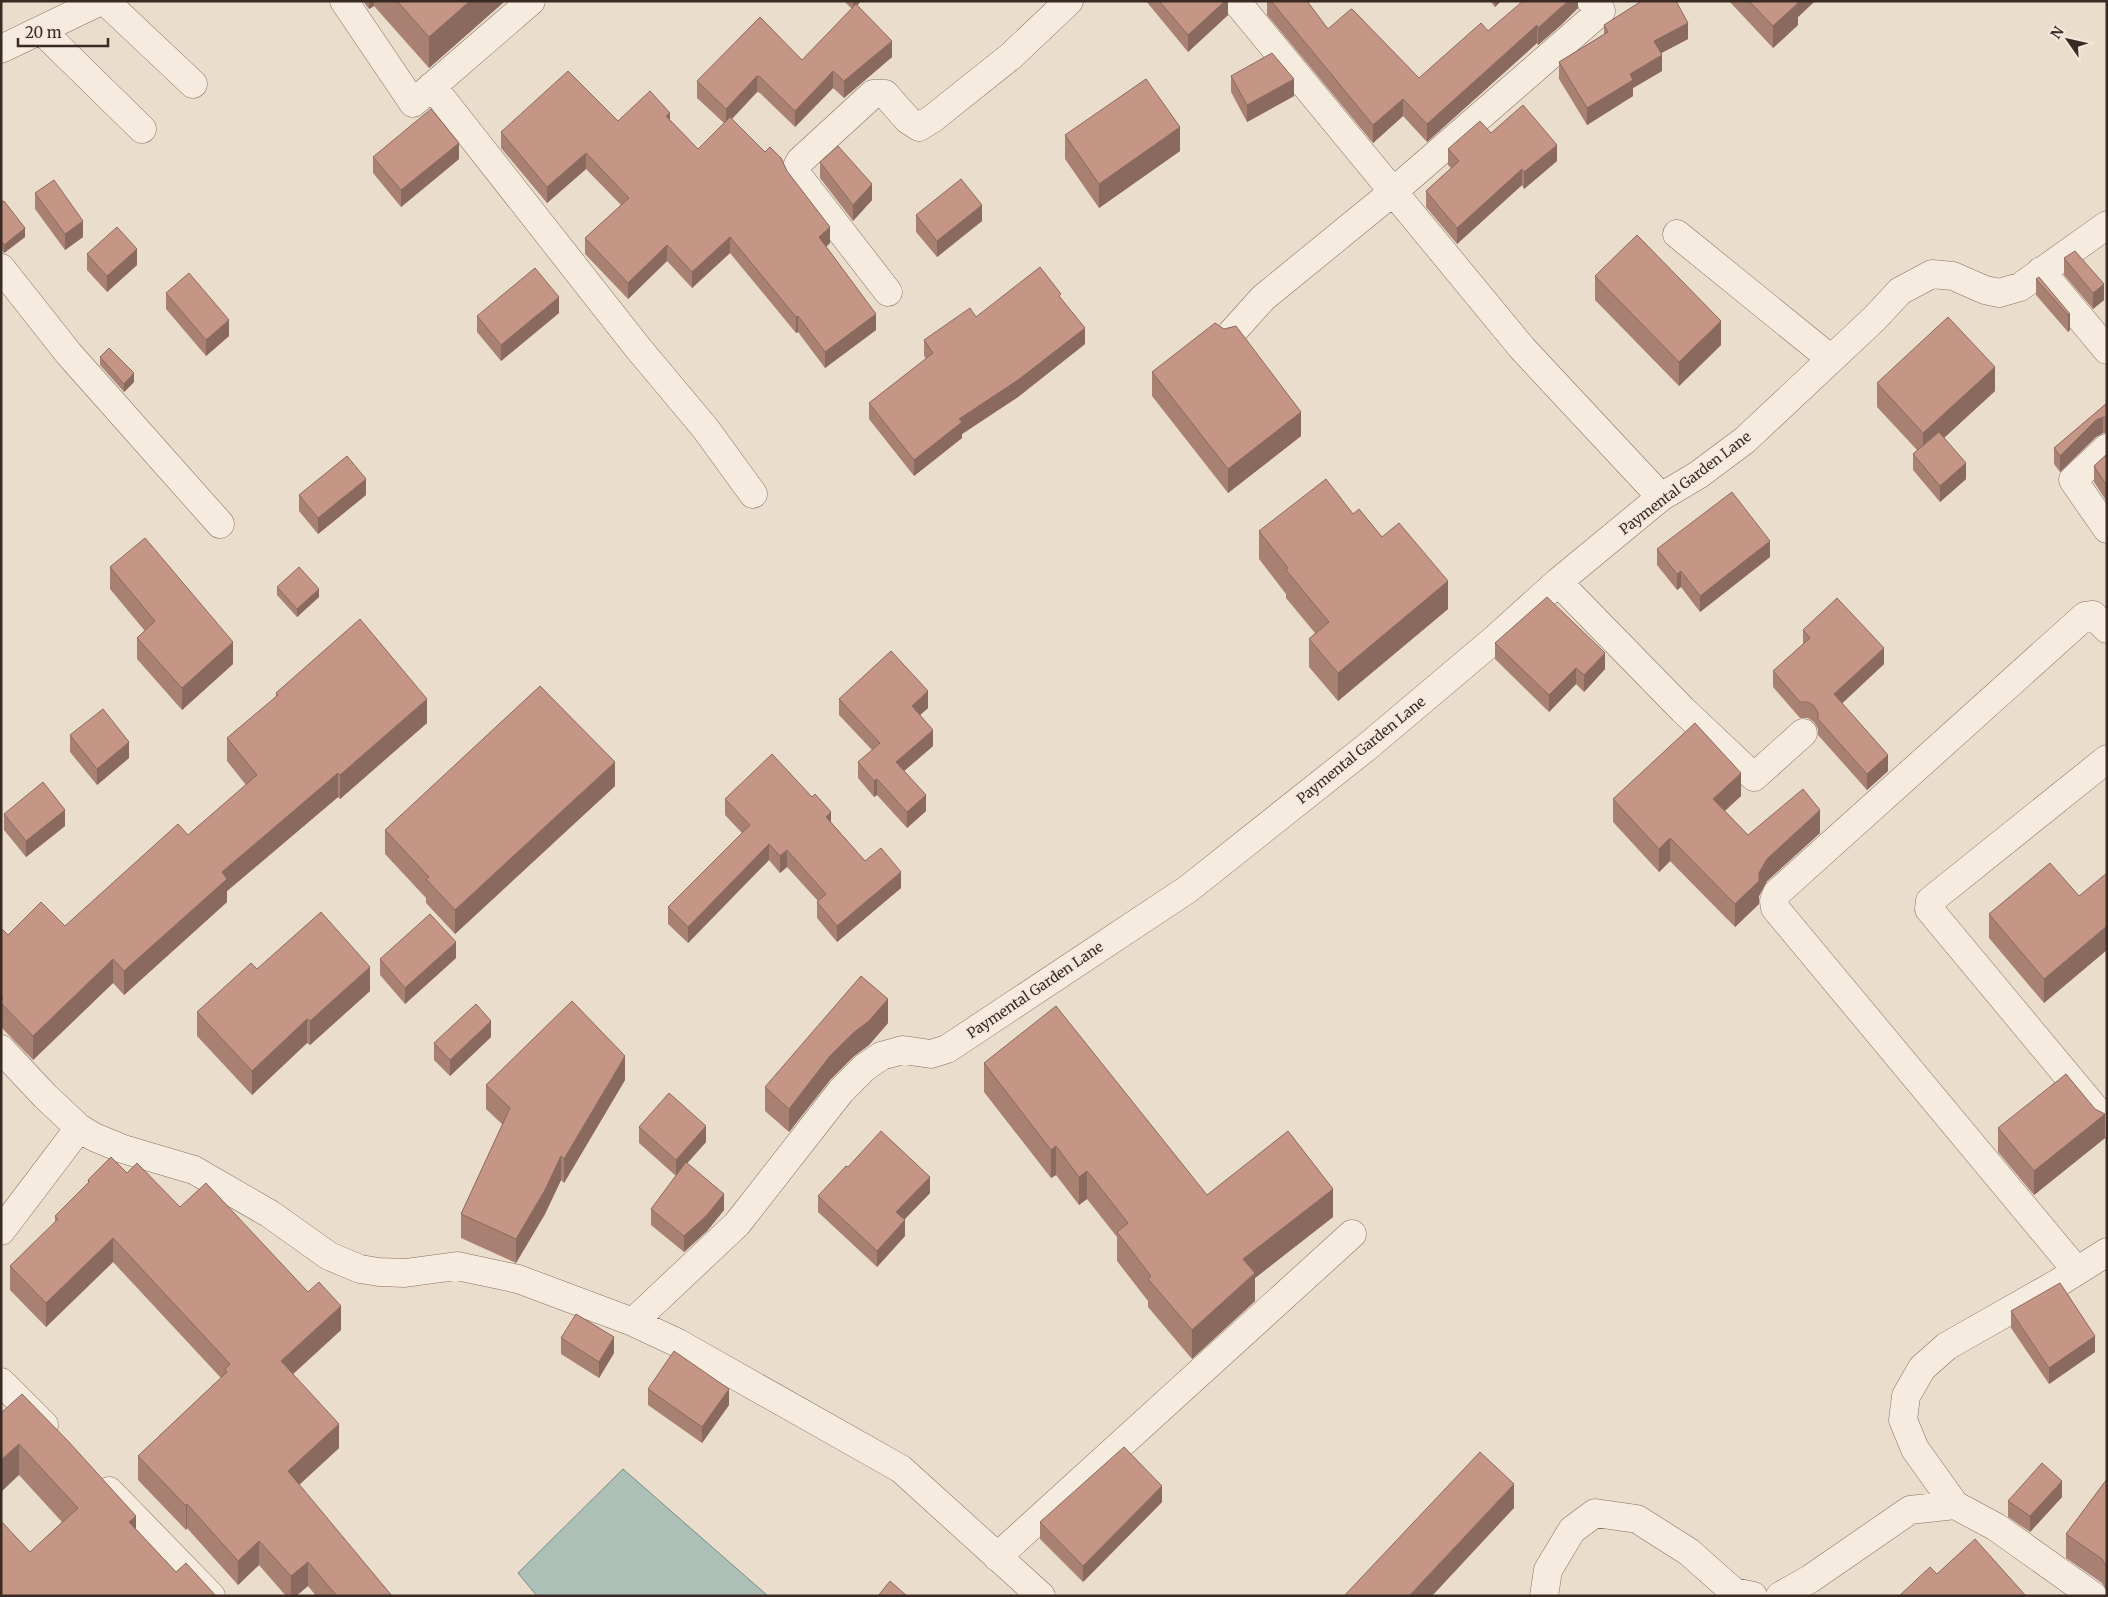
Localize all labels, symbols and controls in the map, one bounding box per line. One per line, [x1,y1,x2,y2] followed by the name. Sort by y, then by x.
[18,15,108,47] scale bar
[2043,15,2093,65] north arrow
[25,23,62,42] text: 20 m
[2047,23,2068,42] text: N
[1616,428,1754,538] street label: Paymental Garden Lane
[1293,693,1429,807] street label: Paymental Garden Lane
[963,938,1107,1042] street label: Paymental Garden Lane

